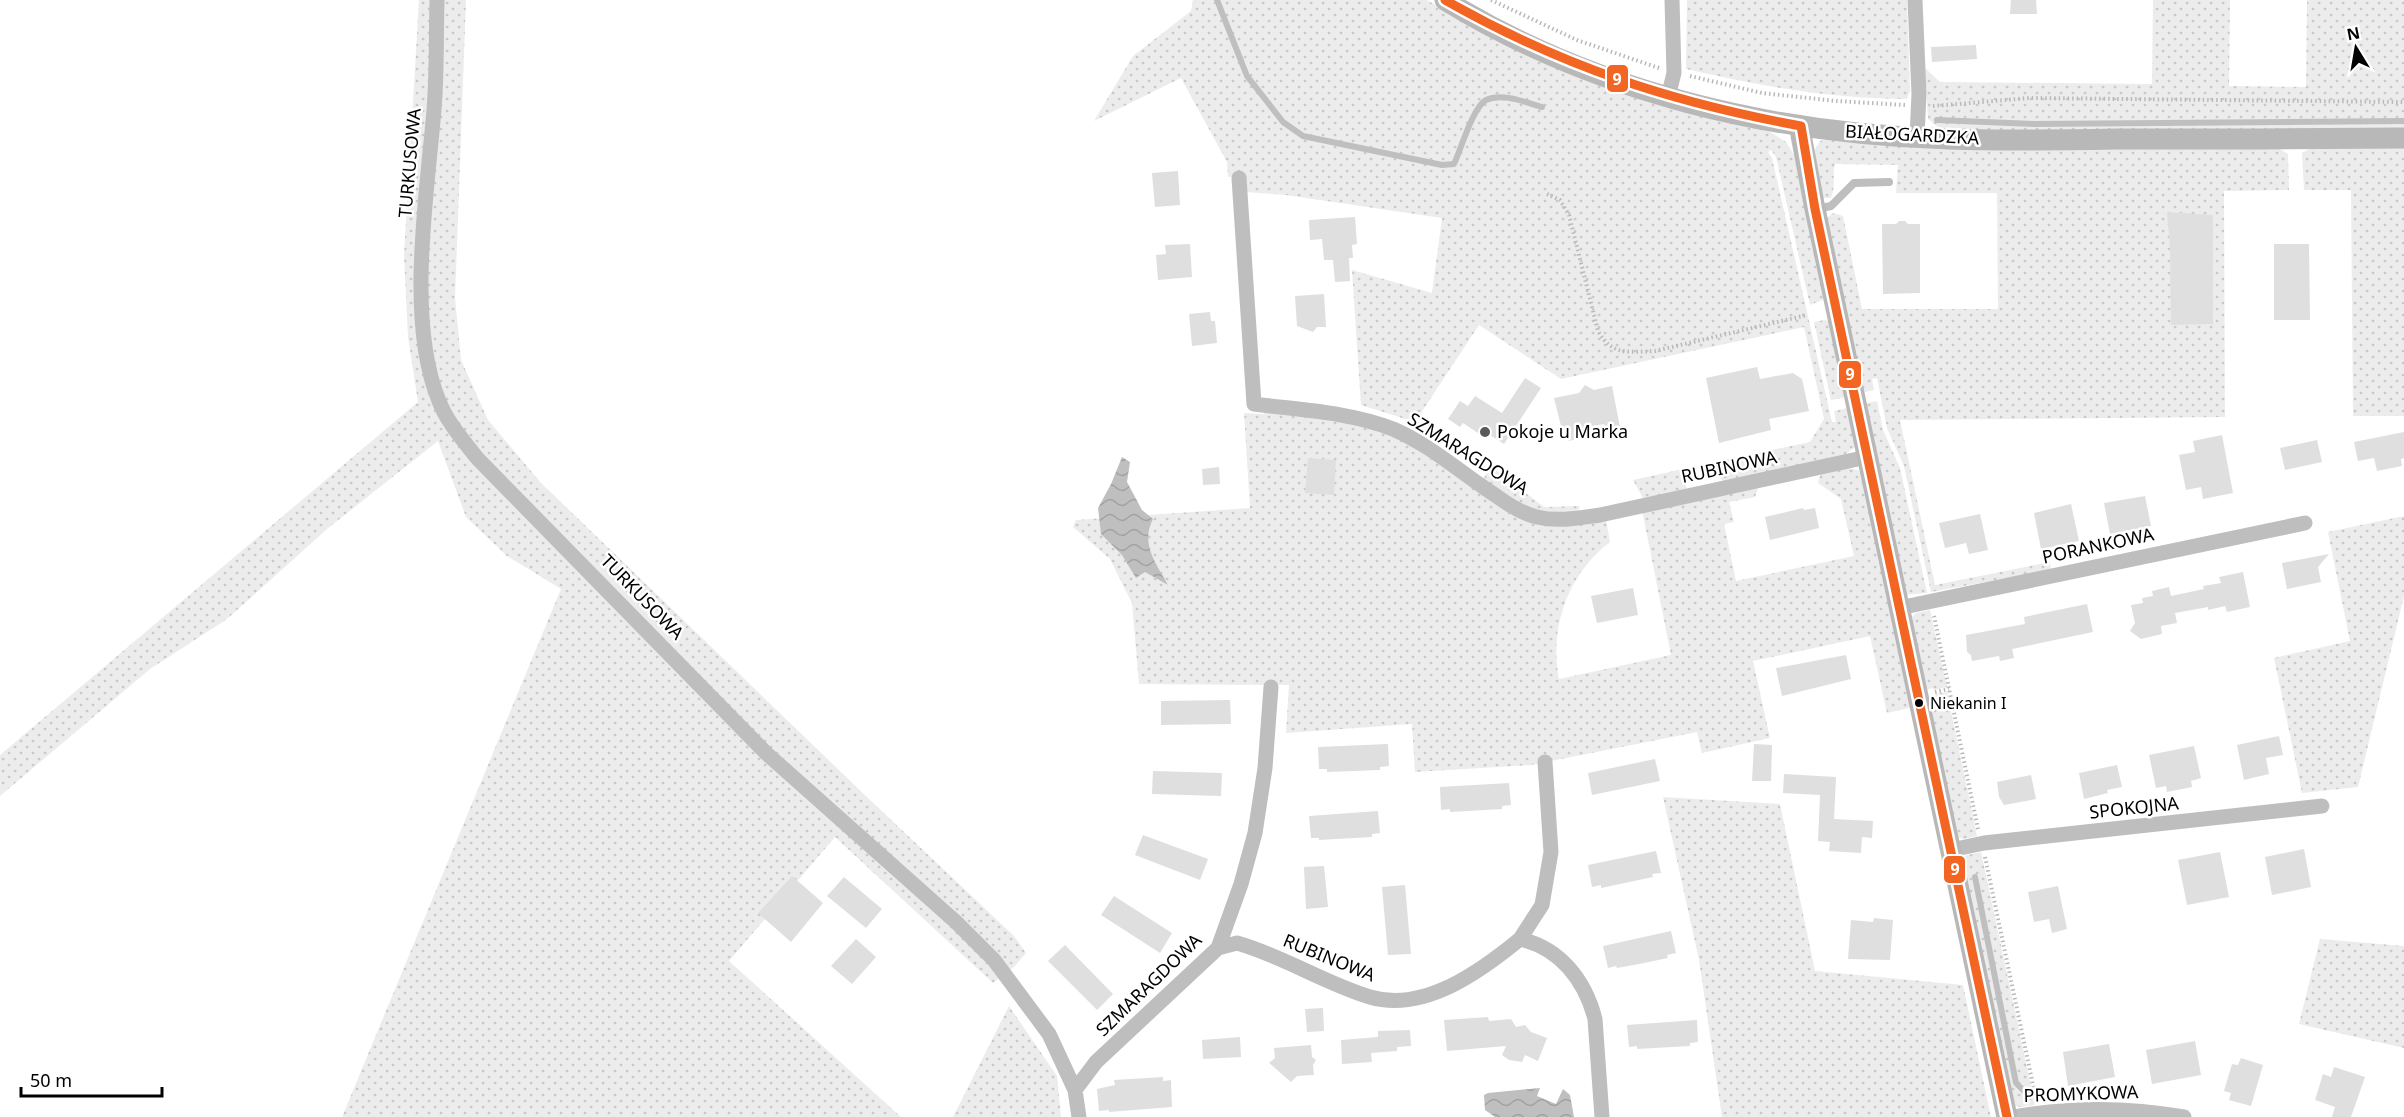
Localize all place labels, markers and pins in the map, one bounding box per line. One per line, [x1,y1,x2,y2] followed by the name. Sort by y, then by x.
[1497,419,1628,443] place label: Pokoje u Marka
[1478,425,1492,439] marker: Pokoje u Marka
[1930,692,2006,714] place label: Niekanin I
[1913,697,1925,709] marker: Niekanin I

